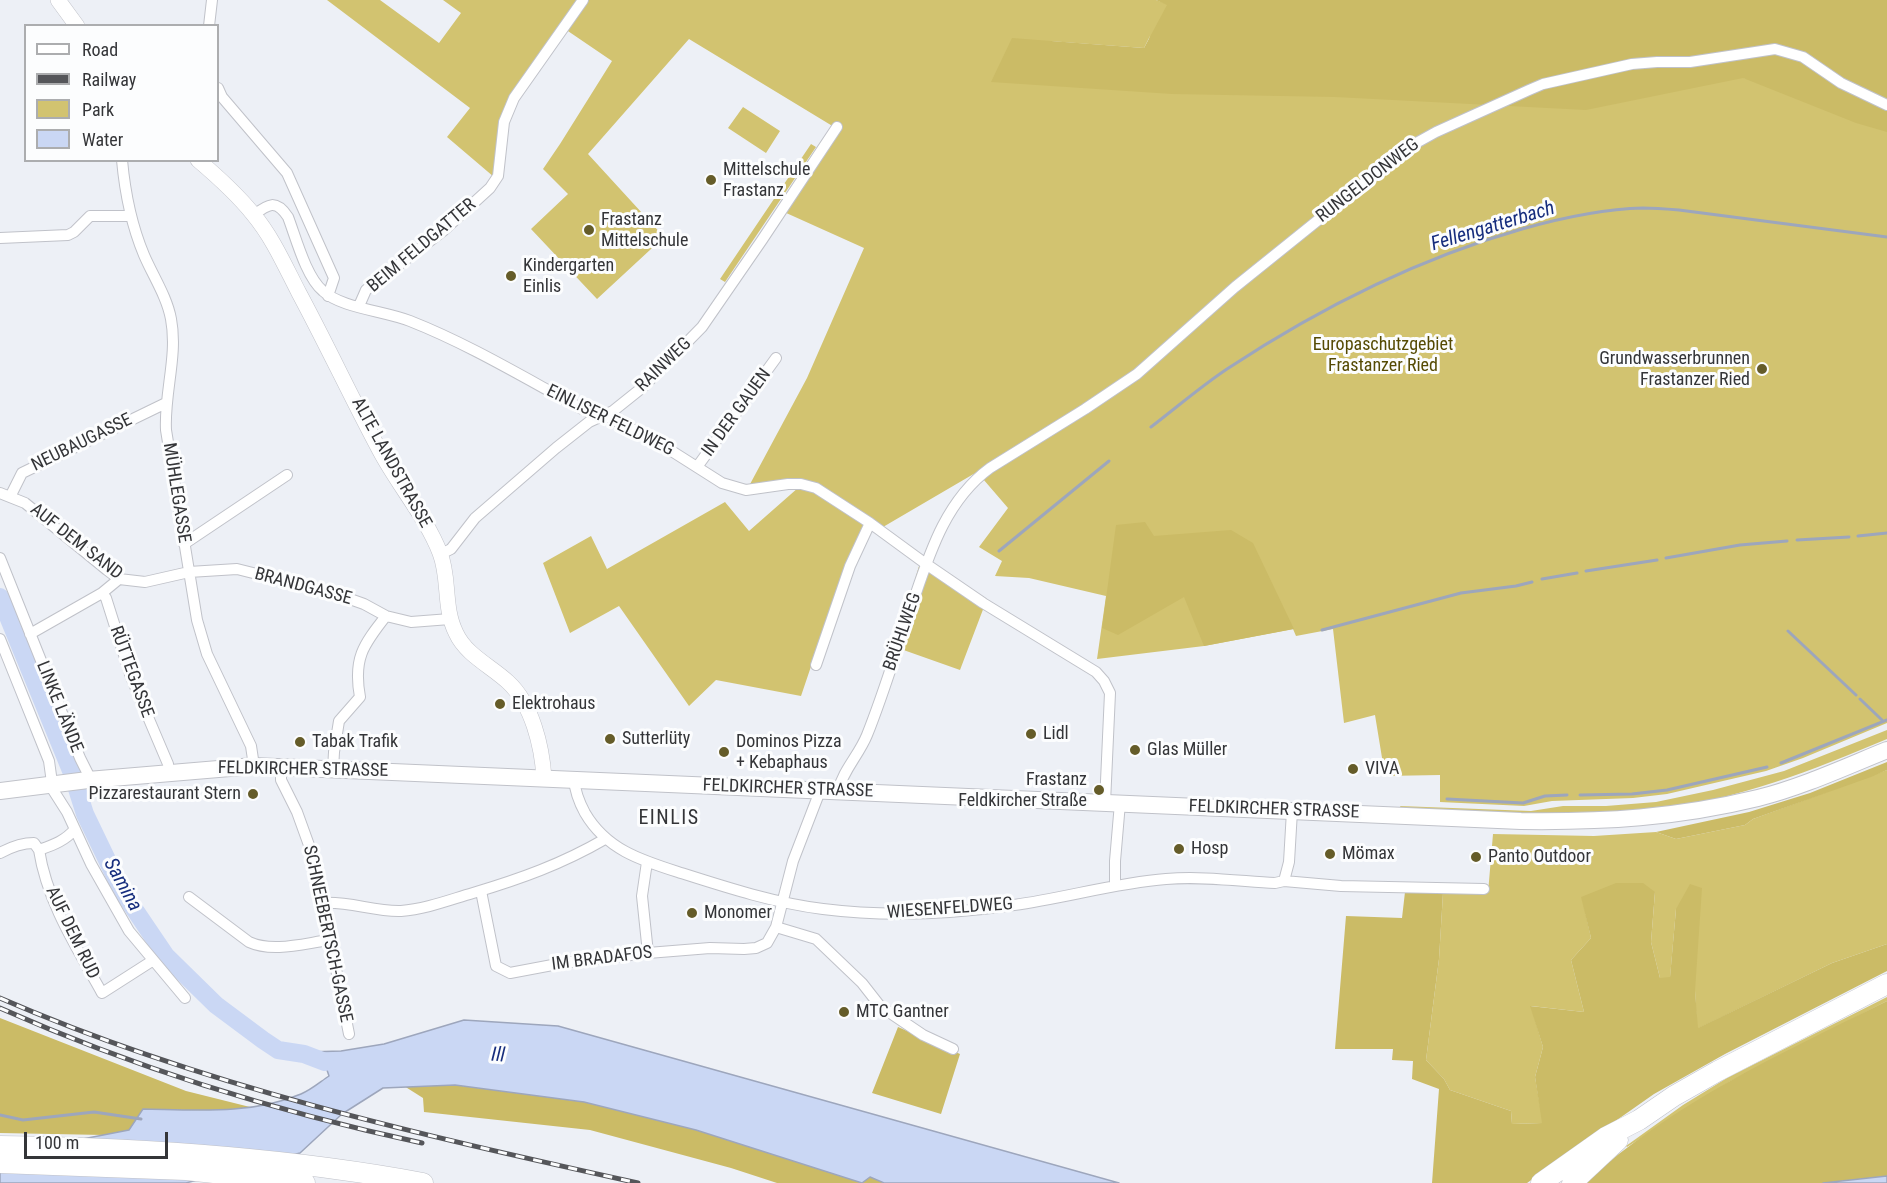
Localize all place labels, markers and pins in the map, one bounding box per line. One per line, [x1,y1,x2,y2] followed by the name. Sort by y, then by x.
[723,159,810,201] place label: Mittelschule Frastanz
[704,173,718,187] marker: Mittelschule Frastanz
[601,209,688,252] place label: Frastanz Mittelschule
[582,223,596,237] marker: Frastanz Mittelschule
[523,255,614,298] place label: Kindergarten Einlis
[504,269,518,283] marker: Kindergarten Einlis
[1599,348,1750,391] place label: Grundwasserbrunnen Frastanzer Ried
[1755,362,1769,376] marker: Grundwasserbrunnen Frastanzer Ried
[512,693,596,715] place label: Elektrohaus
[493,697,507,711] marker: Elektrohaus
[1043,723,1069,745] place label: Lidl
[1024,727,1038,741] marker: Lidl
[622,728,690,750] place label: Sutterlüty
[312,731,398,753] place label: Tabak Trafik
[736,731,842,774] place label: Dominos Pizza + Kebaphaus
[603,732,617,746] marker: Sutterlüty
[293,735,307,749] marker: Tabak Trafik
[1147,739,1227,761] place label: Glas Müller
[1128,743,1142,757] marker: Glas Müller
[717,745,731,759] marker: Dominos Pizza + Kebaphaus
[1365,758,1399,780] place label: VIVA
[1346,762,1360,776] marker: VIVA
[958,769,1087,812] place label: Frastanz Feldkircher Straße
[89,783,241,805] place label: Pizzarestaurant Stern
[1092,783,1106,797] marker: Frastanz Feldkircher Straße
[246,787,260,801] marker: Pizzarestaurant Stern
[1191,838,1228,860] place label: Hosp
[1172,842,1186,856] marker: Hosp
[1342,843,1395,865] place label: Mömax
[1488,846,1591,868] place label: Panto Outdoor
[1323,847,1337,861] marker: Mömax
[1469,850,1483,864] marker: Panto Outdoor
[704,902,772,924] place label: Monomer
[685,906,699,920] marker: Monomer
[856,1001,949,1023] place label: MTC Gantner
[837,1005,851,1019] marker: MTC Gantner

